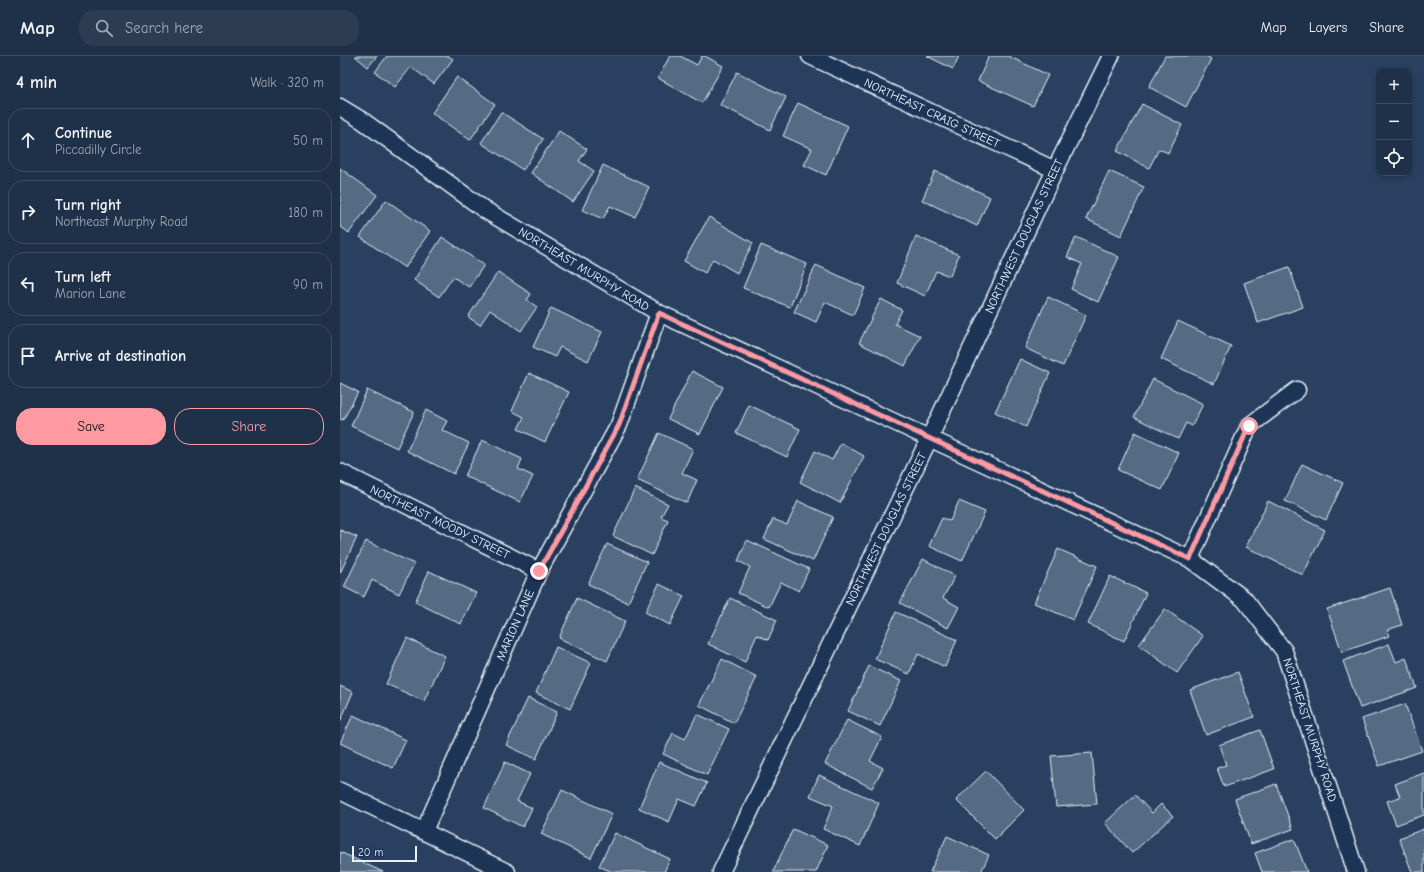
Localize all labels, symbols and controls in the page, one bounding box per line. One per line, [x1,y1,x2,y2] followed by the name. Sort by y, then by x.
[79,10,359,46] search box
[20,17,55,39] text: Map
[93,17,115,39] icon: search
[125,19,203,37] text: Search here
[1260,19,1287,36] text: Map
[1309,19,1347,36] text: Layers
[1369,19,1404,36] text: Share
[1376,68,1412,176] map controls
[1376,68,1412,104] button: +
[16,73,57,92] text: 4 min
[250,75,324,90] text: Walk · 320 m
[862,75,1003,151] street label: NORTHEAST CRAIG STREET
[1376,104,1412,140] button: −
[55,124,112,142] text: Continue
[17,129,39,151] icon: ahead
[293,133,323,148] text: 50 m
[1376,140,1412,176] button: locate
[55,142,142,157] text: Piccadilly Circle
[982,156,1066,315] street label: NORTHWEST DOUGLAS STREET
[55,196,121,214] text: Turn right
[17,201,39,223] icon: right
[288,205,323,220] text: 180 m
[55,214,188,229] text: Northeast Murphy Road
[516,224,652,314] street label: NORTHEAST MURPHY ROAD
[55,268,111,286] text: Turn left
[17,273,39,295] icon: left
[293,277,323,292] text: 90 m
[55,286,126,301] text: Marion Lane
[17,345,39,367] icon: arrive
[55,347,186,365] text: Arrive at destination
[16,408,166,445] button: Save
[174,408,324,445] button: Share
[1240,417,1258,435] route start
[843,449,930,608] street label: NORTHWEST DOUGLAS STREET
[368,482,513,562] street label: NORTHEAST MOODY STREET
[530,562,548,580] route end
[493,587,537,663] street label: MARION LANE
[1280,656,1340,804] street label: NORTHEAST MURPHY ROAD
[352,844,417,863] scale bar
[358,846,383,859] text: 20 m

